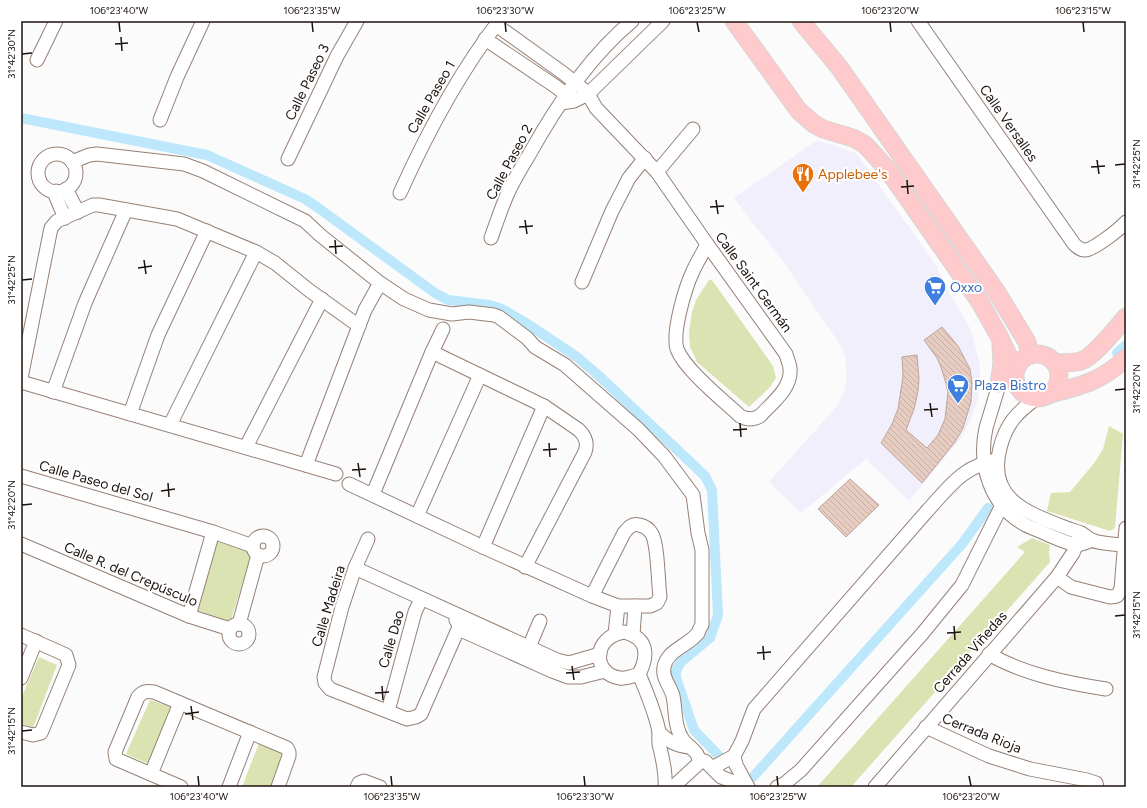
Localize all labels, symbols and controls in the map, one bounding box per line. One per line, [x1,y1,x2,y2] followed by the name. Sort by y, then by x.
[90,4,149,17] text: 106°23'40"W
[284,4,341,17] text: 106°23'35"W
[476,4,534,17] text: 106°23'30"W
[668,4,726,17] text: 106°23'25"W
[861,4,919,17] text: 106°23'20"W
[1055,4,1111,17] text: 106°23'15"W
[5,29,18,79] text: 31°42'30"N
[282,41,333,123] street label: Calle Paseo 3
[404,58,459,137] street label: Calle Paseo 1
[976,82,1041,165] street label: Calle Versalles
[482,122,536,203] street label: Calle Paseo 2
[1130,139,1143,189] text: 31°42'25"N
[790,161,816,194] restaurant icon: Applebee's
[818,166,888,183] place label: Applebee's
[711,229,796,336] street label: Calle Saint Germán
[5,255,18,305] text: 31°42'25"N
[922,274,948,307] supermarket icon: Oxxo
[950,279,982,296] place label: Oxxo
[1130,364,1143,414] text: 31°42'20"N
[945,372,971,405] supermarket icon: Plaza Bistro
[974,377,1046,394] place label: Plaza Bistro
[37,457,155,506] street label: Calle Paseo del Sol
[5,480,18,530] text: 31°42'20"N
[61,539,200,610] street label: Calle R. del Crepúsculo
[308,563,349,649] street label: Calle Madeira
[1130,591,1143,639] text: 31°42'15"N
[375,608,408,670] street label: Calle Dao
[930,608,1011,697] street label: Cerrada Viñedas
[5,707,18,755] text: 31°42'15"N
[940,710,1024,757] street label: Cerrada Rioja
[170,790,229,803] text: 106°23'40"W
[364,790,421,803] text: 106°23'35"W
[556,790,614,803] text: 106°23'30"W
[749,790,807,803] text: 106°23'25"W
[942,790,1000,803] text: 106°23'20"W

